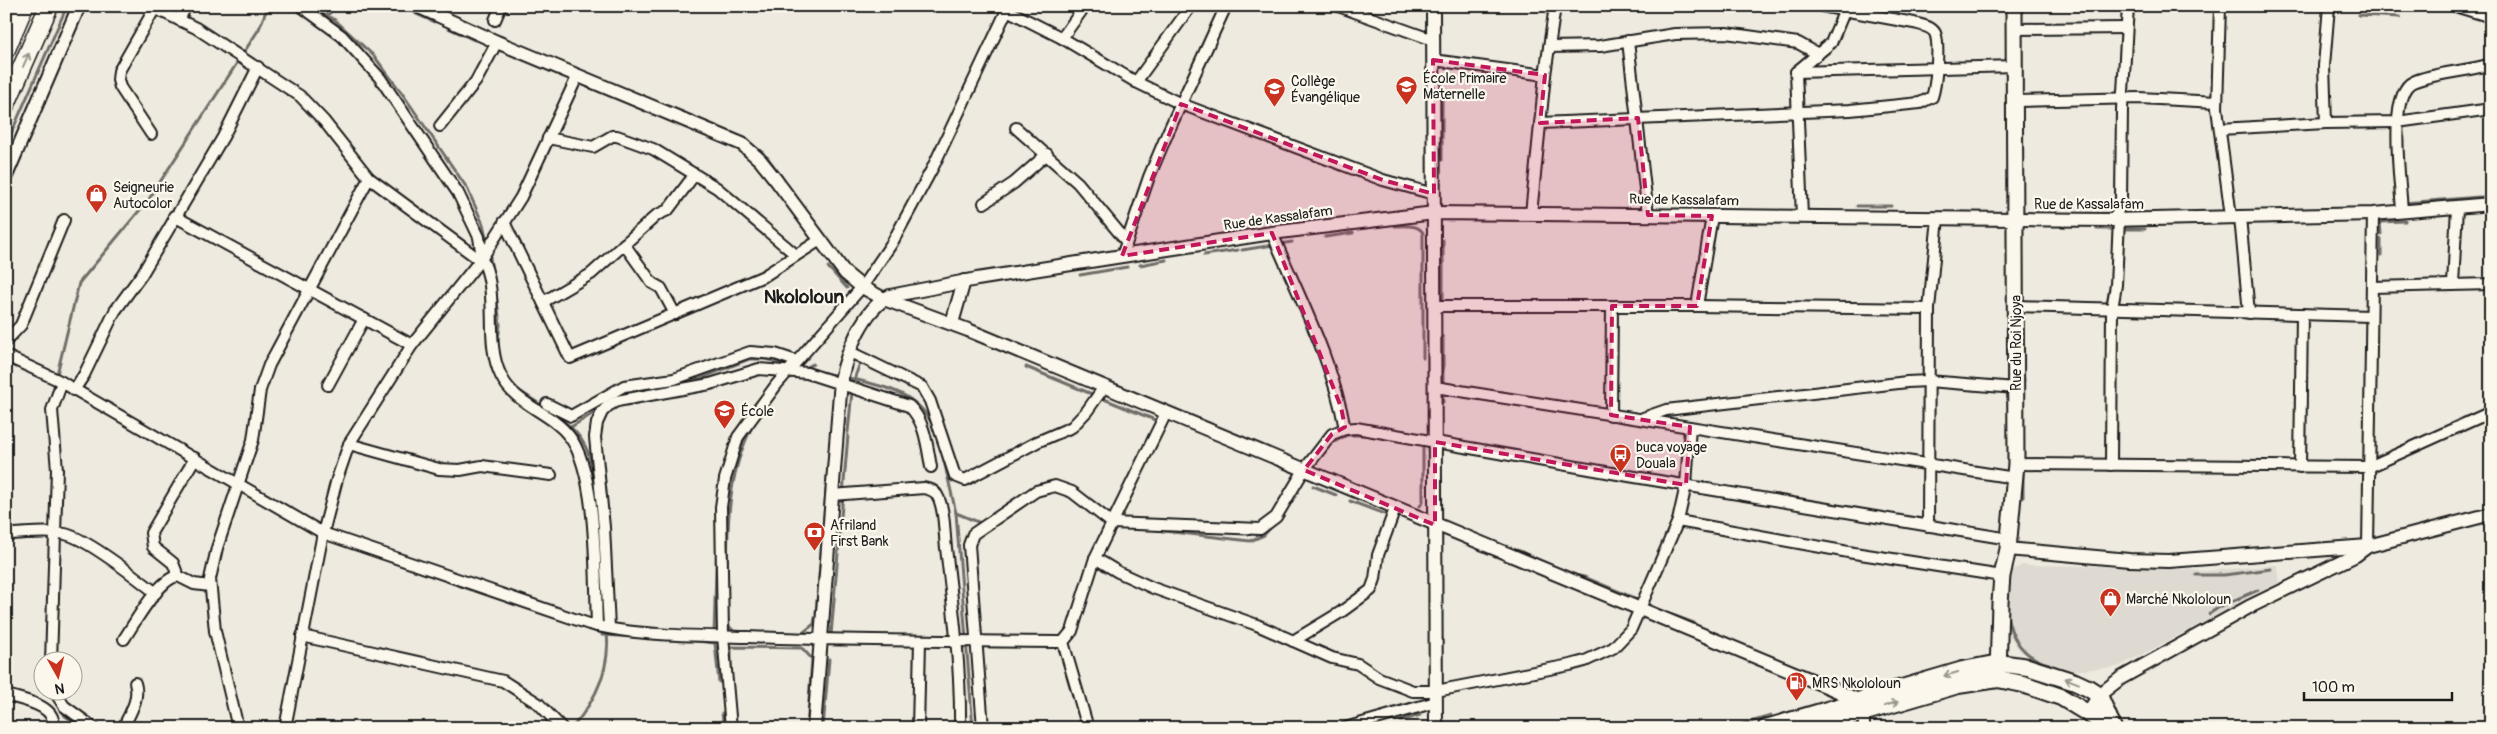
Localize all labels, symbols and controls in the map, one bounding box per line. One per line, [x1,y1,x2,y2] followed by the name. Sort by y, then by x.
[21,53,31,68] one-way arrow
[1423,69,1506,103] place label: École Primaire Maternelle
[1291,73,1360,106] place label: Collège Évangélique
[1395,74,1419,105] school or university icon: École Primaire Maternelle
[1263,77,1287,108] school or university icon: Collège Évangélique
[113,179,174,212] place label: Seigneurie Autocolor
[85,183,109,214] shop icon: Seigneurie Autocolor
[1629,191,1739,209] street label: Rue de Kassalafam
[2034,196,2144,213] street label: Rue de Kassalafam
[1222,202,1334,234] street label: Rue de Kassalafam
[764,285,845,309] district label: Nkololoun
[2008,295,2025,391] street label: Rue du Roi Njoya
[713,399,737,430] school or university icon: École
[741,402,774,420] place label: École
[1636,439,1707,472] place label: buca voyage Douala
[1608,443,1632,474] bus stop icon: buca voyage Douala
[830,517,889,550] place label: Afriland First Bank
[802,521,826,552] bank icon: Afriland First Bank
[2098,587,2122,618] shop icon: Marché Nkololoun
[2126,591,2231,608] place label: Marché Nkololoun
[32,652,82,702] north arrow
[1943,669,1959,679] one-way arrow
[2304,669,2452,701] scale bar
[1784,671,1808,702] fuel station icon: MRS Nkololoun
[1812,675,1901,692] place label: MRS Nkololoun
[2065,676,2080,685] one-way arrow
[2312,678,2355,697] text: 100 m
[54,679,66,697] text: N
[1883,699,1898,708] one-way arrow

